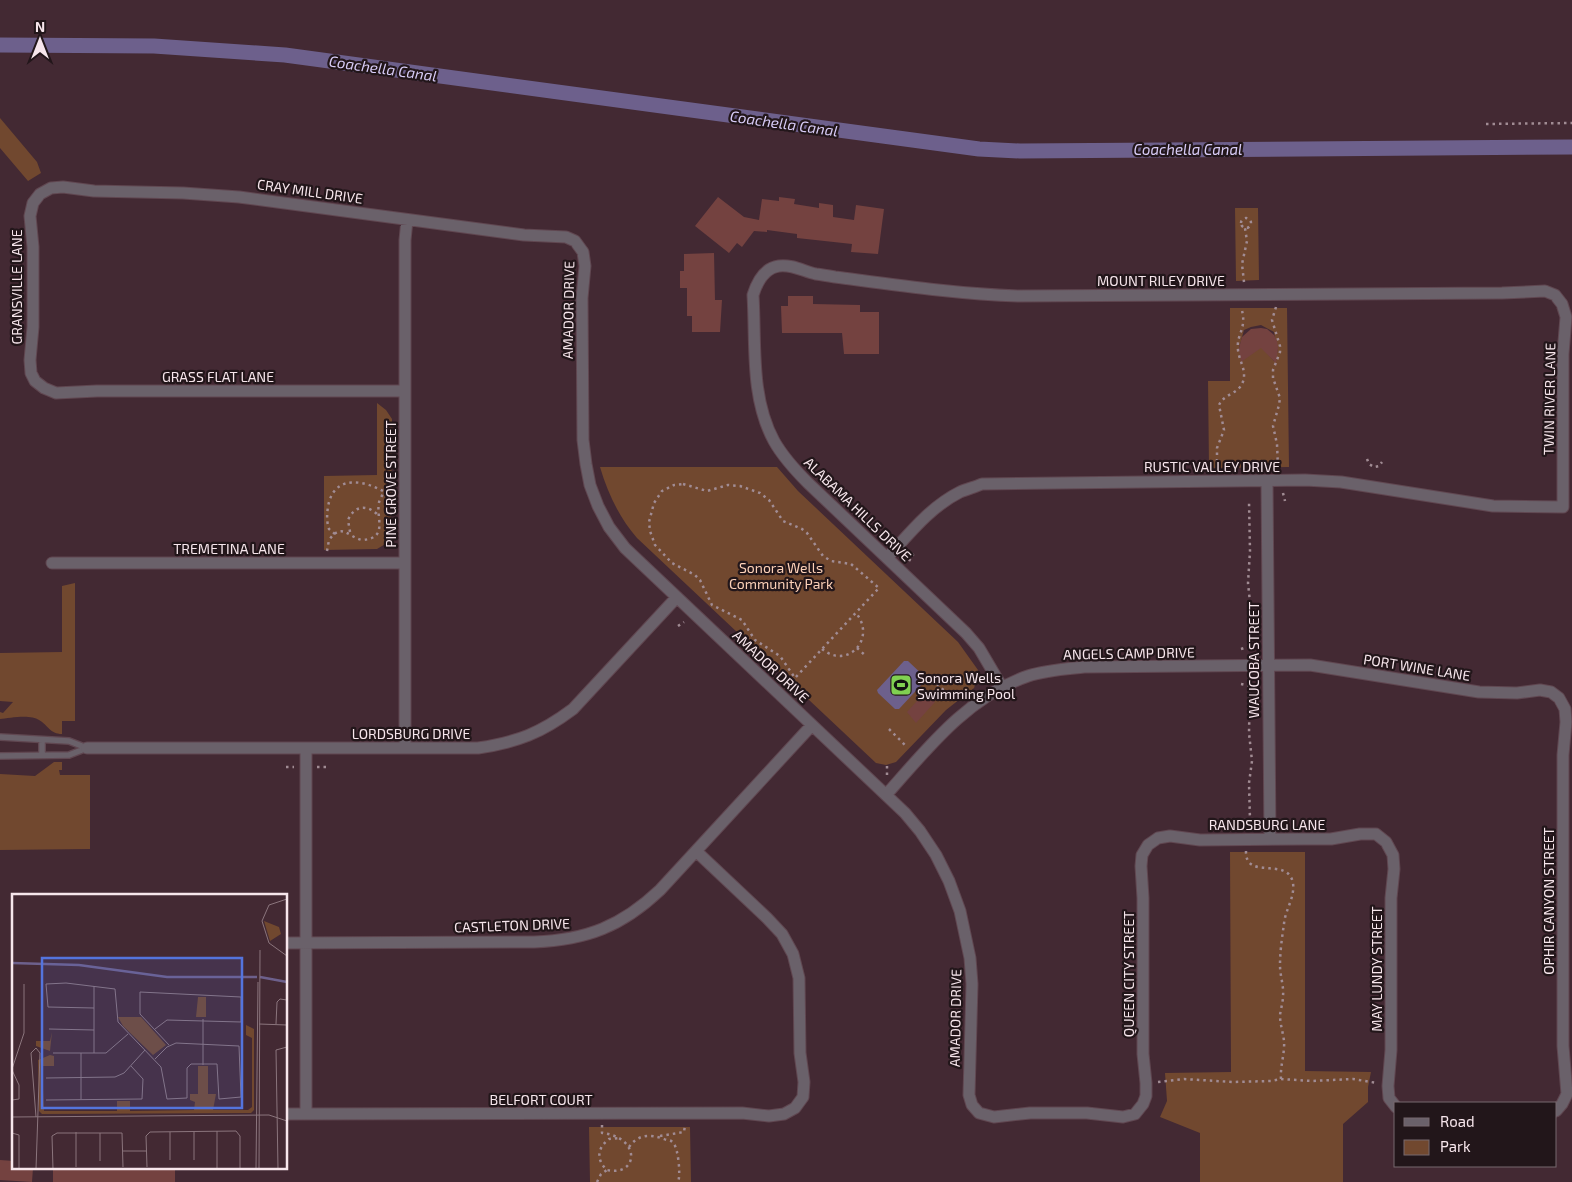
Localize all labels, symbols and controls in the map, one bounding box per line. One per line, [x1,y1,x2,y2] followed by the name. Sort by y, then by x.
[15,15,65,65] north arrow
[35,18,45,35] text: N
[328,52,438,84] water label: Coachella Canal
[729,107,839,139] water label: Coachella Canal
[1134,140,1242,158] water label: Coachella Canal
[256,175,364,207] street label: CRAY MILL DRIVE
[8,229,25,345] street label: GRANSVILLE LANE
[559,261,577,359] street label: AMADOR DRIVE
[1097,272,1225,289] street label: MOUNT RILEY DRIVE
[1540,343,1558,455] street label: TWIN RIVER LANE
[162,368,274,385] street label: GRASS FLAT LANE
[382,420,399,548] street label: PINE GROVE STREET
[801,454,915,565] street label: ALABAMA HILLS DRIVE
[1144,458,1280,475] street label: RUSTIC VALLEY DRIVE
[173,540,285,557] street label: TREMETINA LANE
[729,559,833,592] park label: Sonora Wells Community Park
[1245,602,1262,718] street label: WAUCOBA STREET
[729,626,813,706] street label: AMADOR DRIVE
[1063,643,1195,663] street label: ANGELS CAMP DRIVE
[1362,650,1472,684] street label: PORT WINE LANE
[917,669,1016,702] place label: Sonora Wells Swimming Pool
[889,673,913,697] sports icon: Sonora Wells Swimming Pool
[352,725,470,742] street label: LORDSBURG DRIVE
[1209,816,1325,833] street label: RANDSBURG LANE
[1540,827,1557,975] street label: OPHIR CANYON STREET
[12,894,288,1170] inset map
[1368,906,1385,1032] street label: MAY LUNDY STREET
[1120,911,1137,1037] street label: QUEEN CITY STREET
[454,914,570,936] street label: CASTLETON DRIVE
[946,969,964,1067] street label: AMADOR DRIVE
[489,1091,593,1108] street label: BELFORT COURT
[1394,1102,1557,1167] legend
[1440,1112,1475,1130] text: Road
[1440,1137,1471,1155] text: Park

